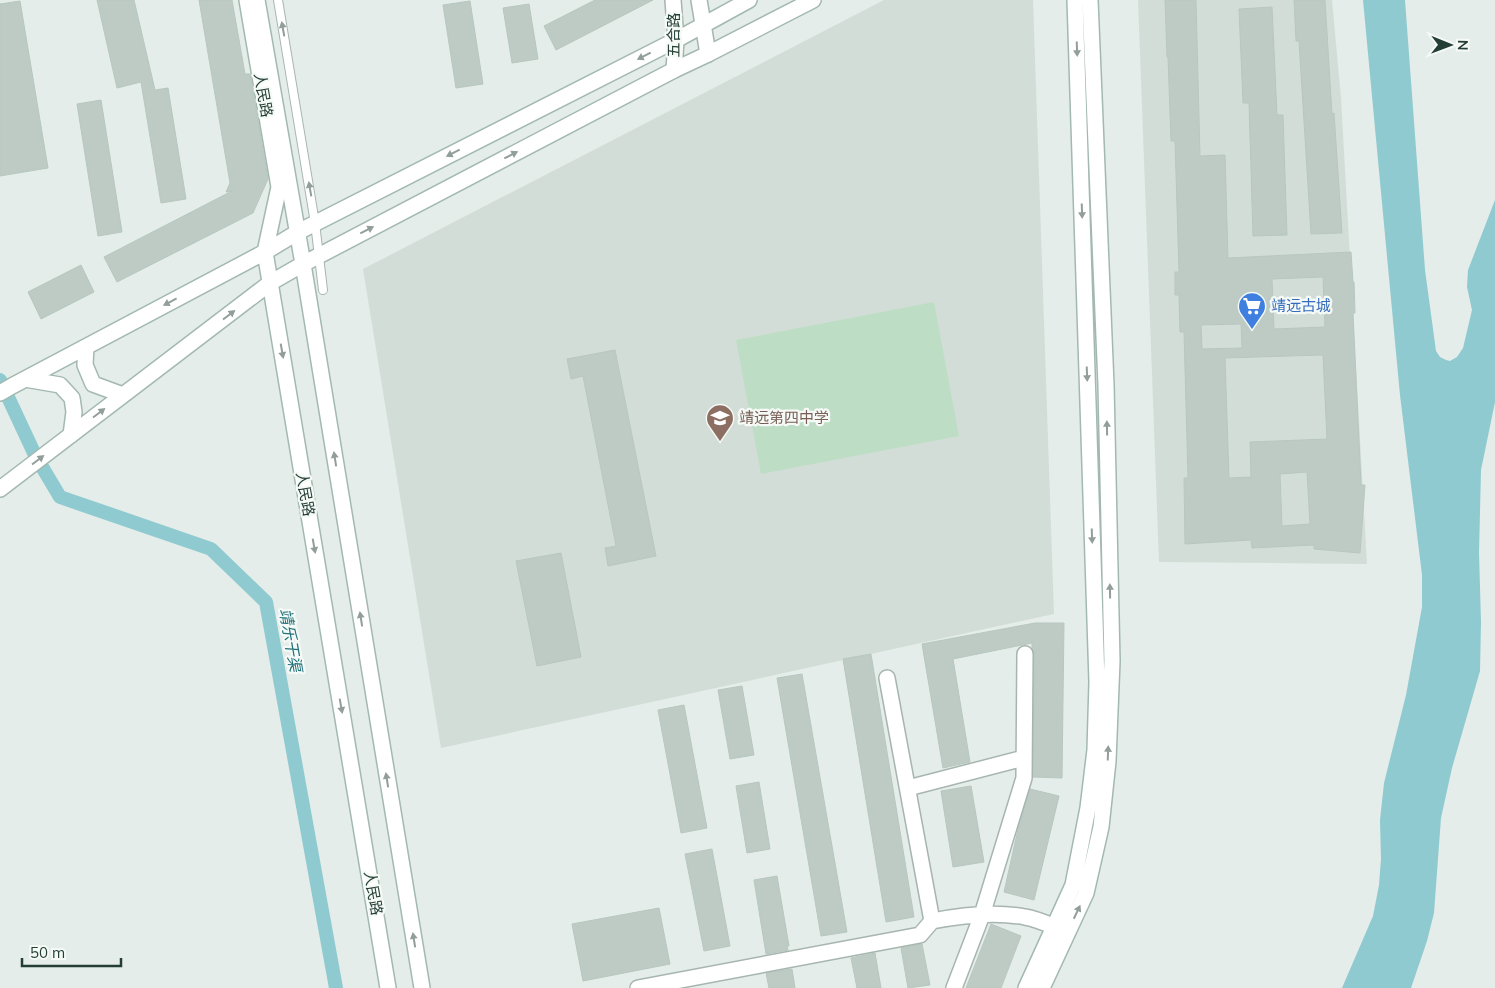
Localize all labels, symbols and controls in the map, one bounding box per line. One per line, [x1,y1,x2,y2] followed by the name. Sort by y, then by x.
[664,12,683,58] street label: 五合路
[1425,20,1475,70] north arrow
[278,21,286,37] one-way arrow
[1454,40,1472,51] text: N
[1073,41,1081,57] one-way arrow
[637,52,652,60] one-way arrow
[250,71,277,119] street label: 人民路
[446,149,460,157] one-way arrow
[504,151,518,159] one-way arrow
[305,181,313,197] one-way arrow
[1078,203,1086,219] one-way arrow
[359,226,374,234] one-way arrow
[1237,291,1267,330] supermarket icon: 靖远古城
[1271,296,1331,315] place label: 靖远古城
[162,298,177,306] one-way arrow
[222,309,235,320] one-way arrow
[278,344,286,360] one-way arrow
[1083,366,1091,382] one-way arrow
[705,403,735,442] school or university icon: 靖远第四中学
[92,408,106,418] one-way arrow
[739,408,829,427] place label: 靖远第四中学
[1102,420,1110,436] one-way arrow
[331,450,339,466] one-way arrow
[31,455,45,465] one-way arrow
[292,470,319,518] street label: 人民路
[1088,528,1096,544] one-way arrow
[311,539,319,555] one-way arrow
[1106,583,1114,599] one-way arrow
[276,607,307,675] water label: 靖乐干渠
[357,611,365,627] one-way arrow
[338,699,346,715] one-way arrow
[1105,745,1113,761] one-way arrow
[383,771,391,787] one-way arrow
[360,869,387,917] street label: 人民路
[1074,905,1082,919] one-way arrow
[409,932,417,948] one-way arrow
[22,936,121,968] scale bar
[30,943,65,962] text: 50 m

